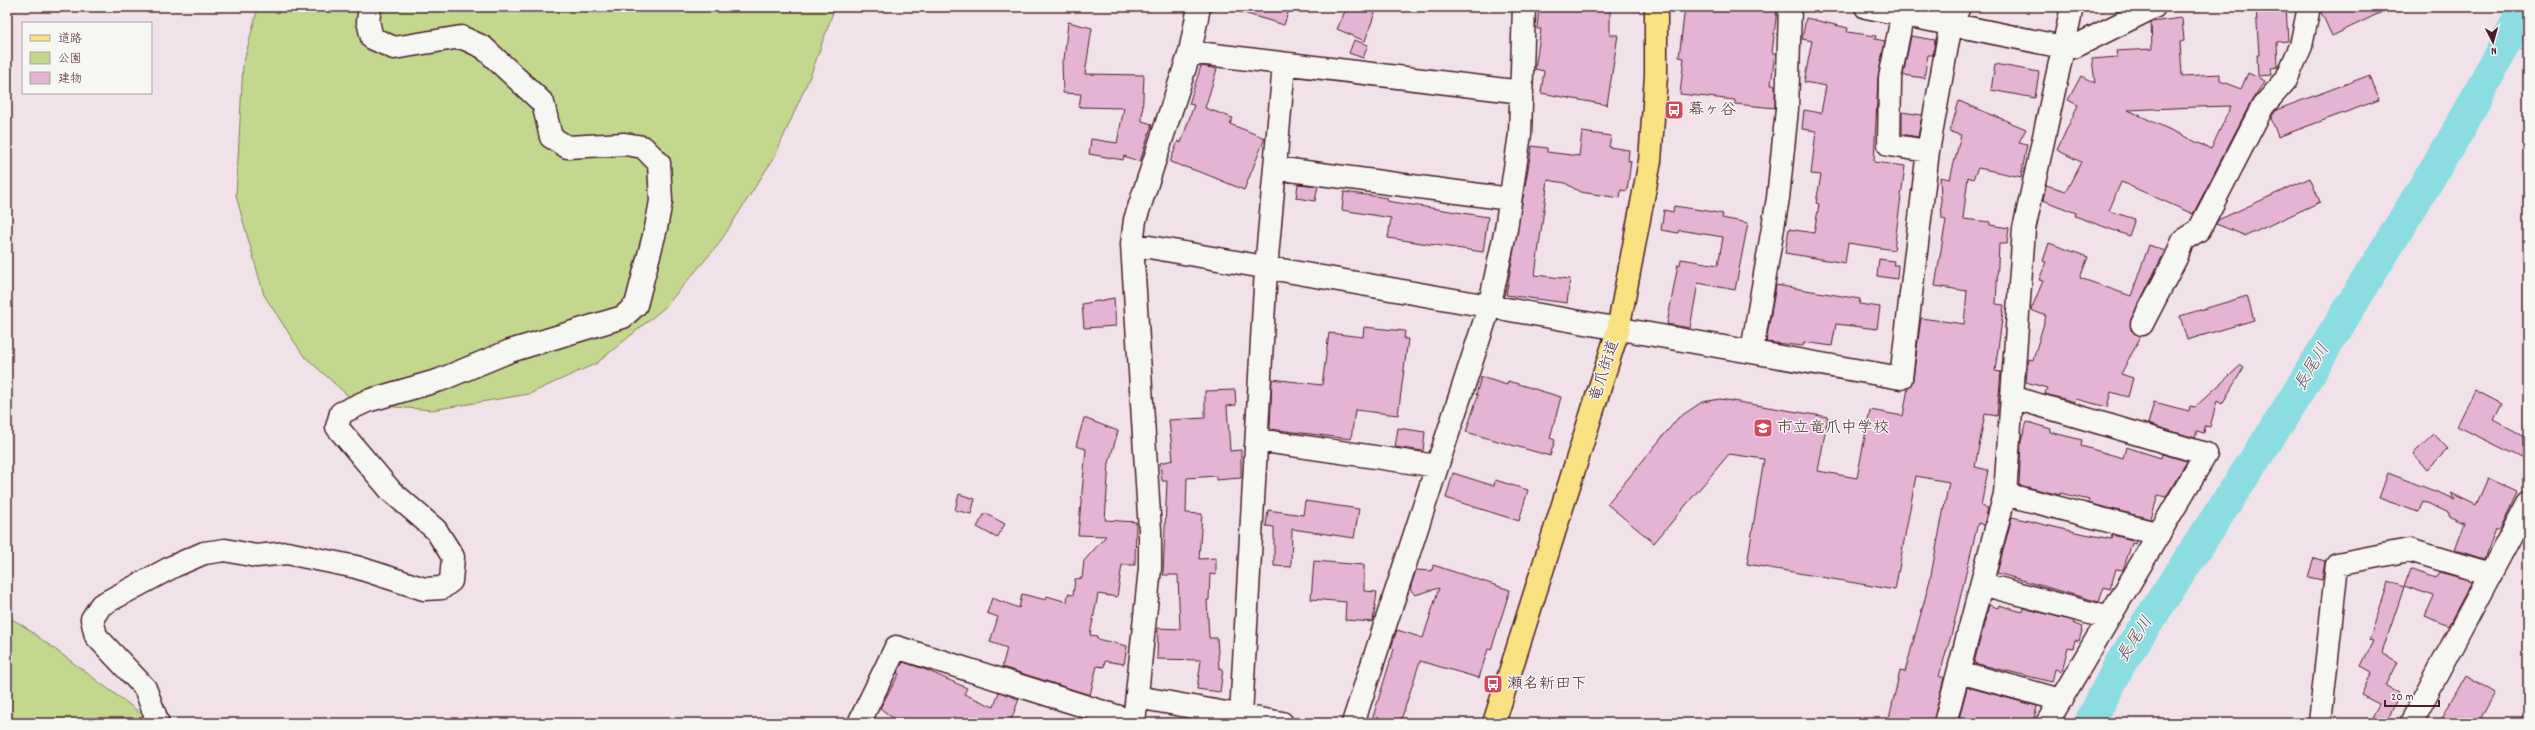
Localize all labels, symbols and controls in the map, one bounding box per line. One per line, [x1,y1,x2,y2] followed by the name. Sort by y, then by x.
[22,22,152,94] legend
[2473,22,2513,62] north arrow
[58,31,82,48] text: 道路
[2490,42,2497,58] text: N
[58,51,82,68] text: 公園
[58,71,82,88] text: 建物
[1663,99,1685,121] bus stop icon: 幕ヶ谷
[1688,99,1736,122] place label: 幕ヶ谷
[1584,337,1626,405] street label: 竜爪街道
[2290,340,2336,396] water label: 長尾川
[1752,417,1774,439] school or university icon: 市立竜爪中学校
[1777,417,1889,440] place label: 市立竜爪中学校
[2112,612,2160,668] water label: 長尾川
[1482,673,1504,695] bus stop icon: 瀬名新田下
[1507,673,1587,696] place label: 瀬名新田下
[2385,682,2439,708] scale bar
[2391,689,2414,706] text: 20 m

